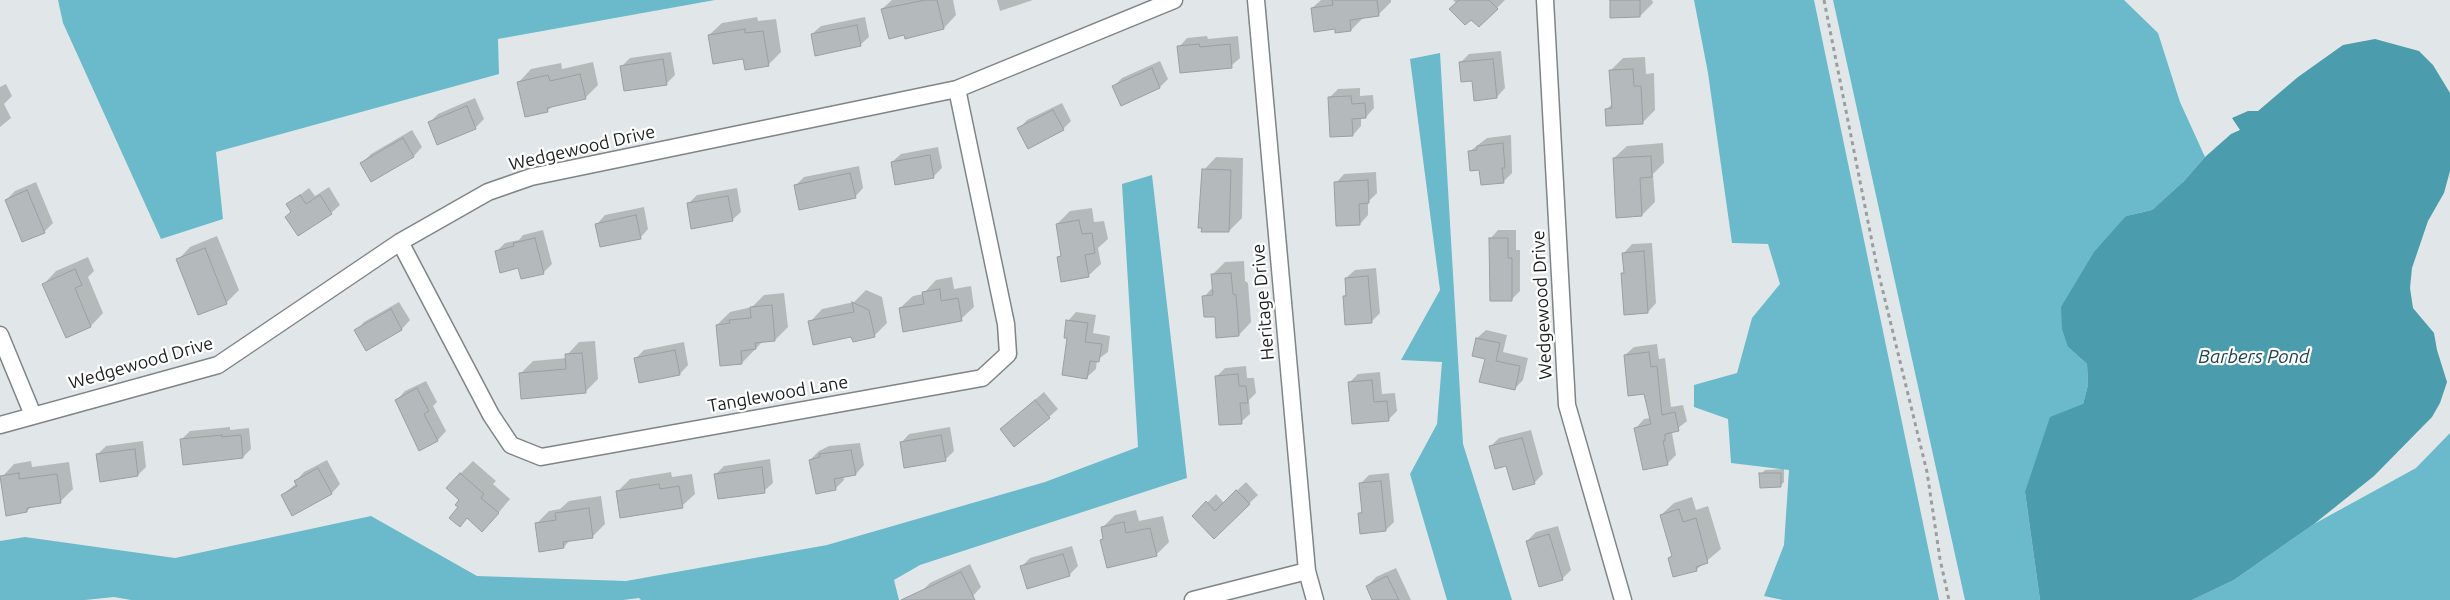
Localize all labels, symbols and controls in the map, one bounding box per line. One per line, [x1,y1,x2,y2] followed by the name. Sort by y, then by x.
[507,121,657,175] street label: Wedgewood Drive
[1527,230,1557,380] street label: Wedgewood Drive
[1247,243,1279,361] street label: Heritage Drive
[66,332,216,394] street label: Wedgewood Drive
[2198,346,2310,368] water label: Barbers Pond
[706,371,850,417] street label: Tanglewood Lane

